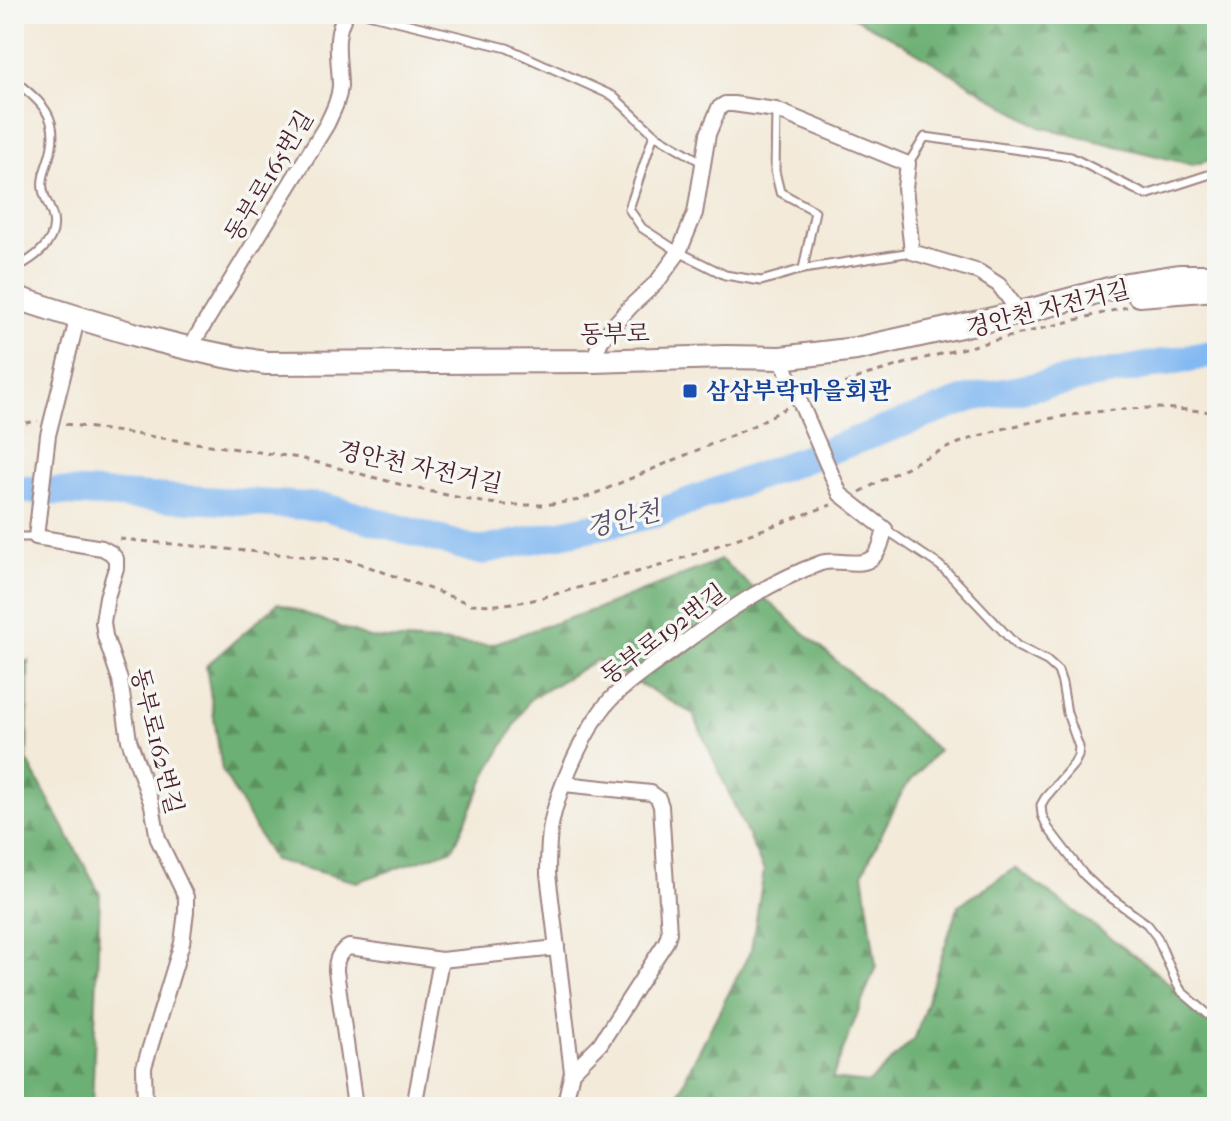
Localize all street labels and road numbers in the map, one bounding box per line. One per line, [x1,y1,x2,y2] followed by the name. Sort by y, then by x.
[219,105,319,247] street label: 동부로165번길
[963,275,1133,343] street label: 경안천 자전거길
[580,319,650,349] street label: 동부로
[335,436,505,498] street label: 경안천 자전거길
[595,578,731,690] street label: 동부로192번길
[125,665,189,817] street label: 동부로162번길

